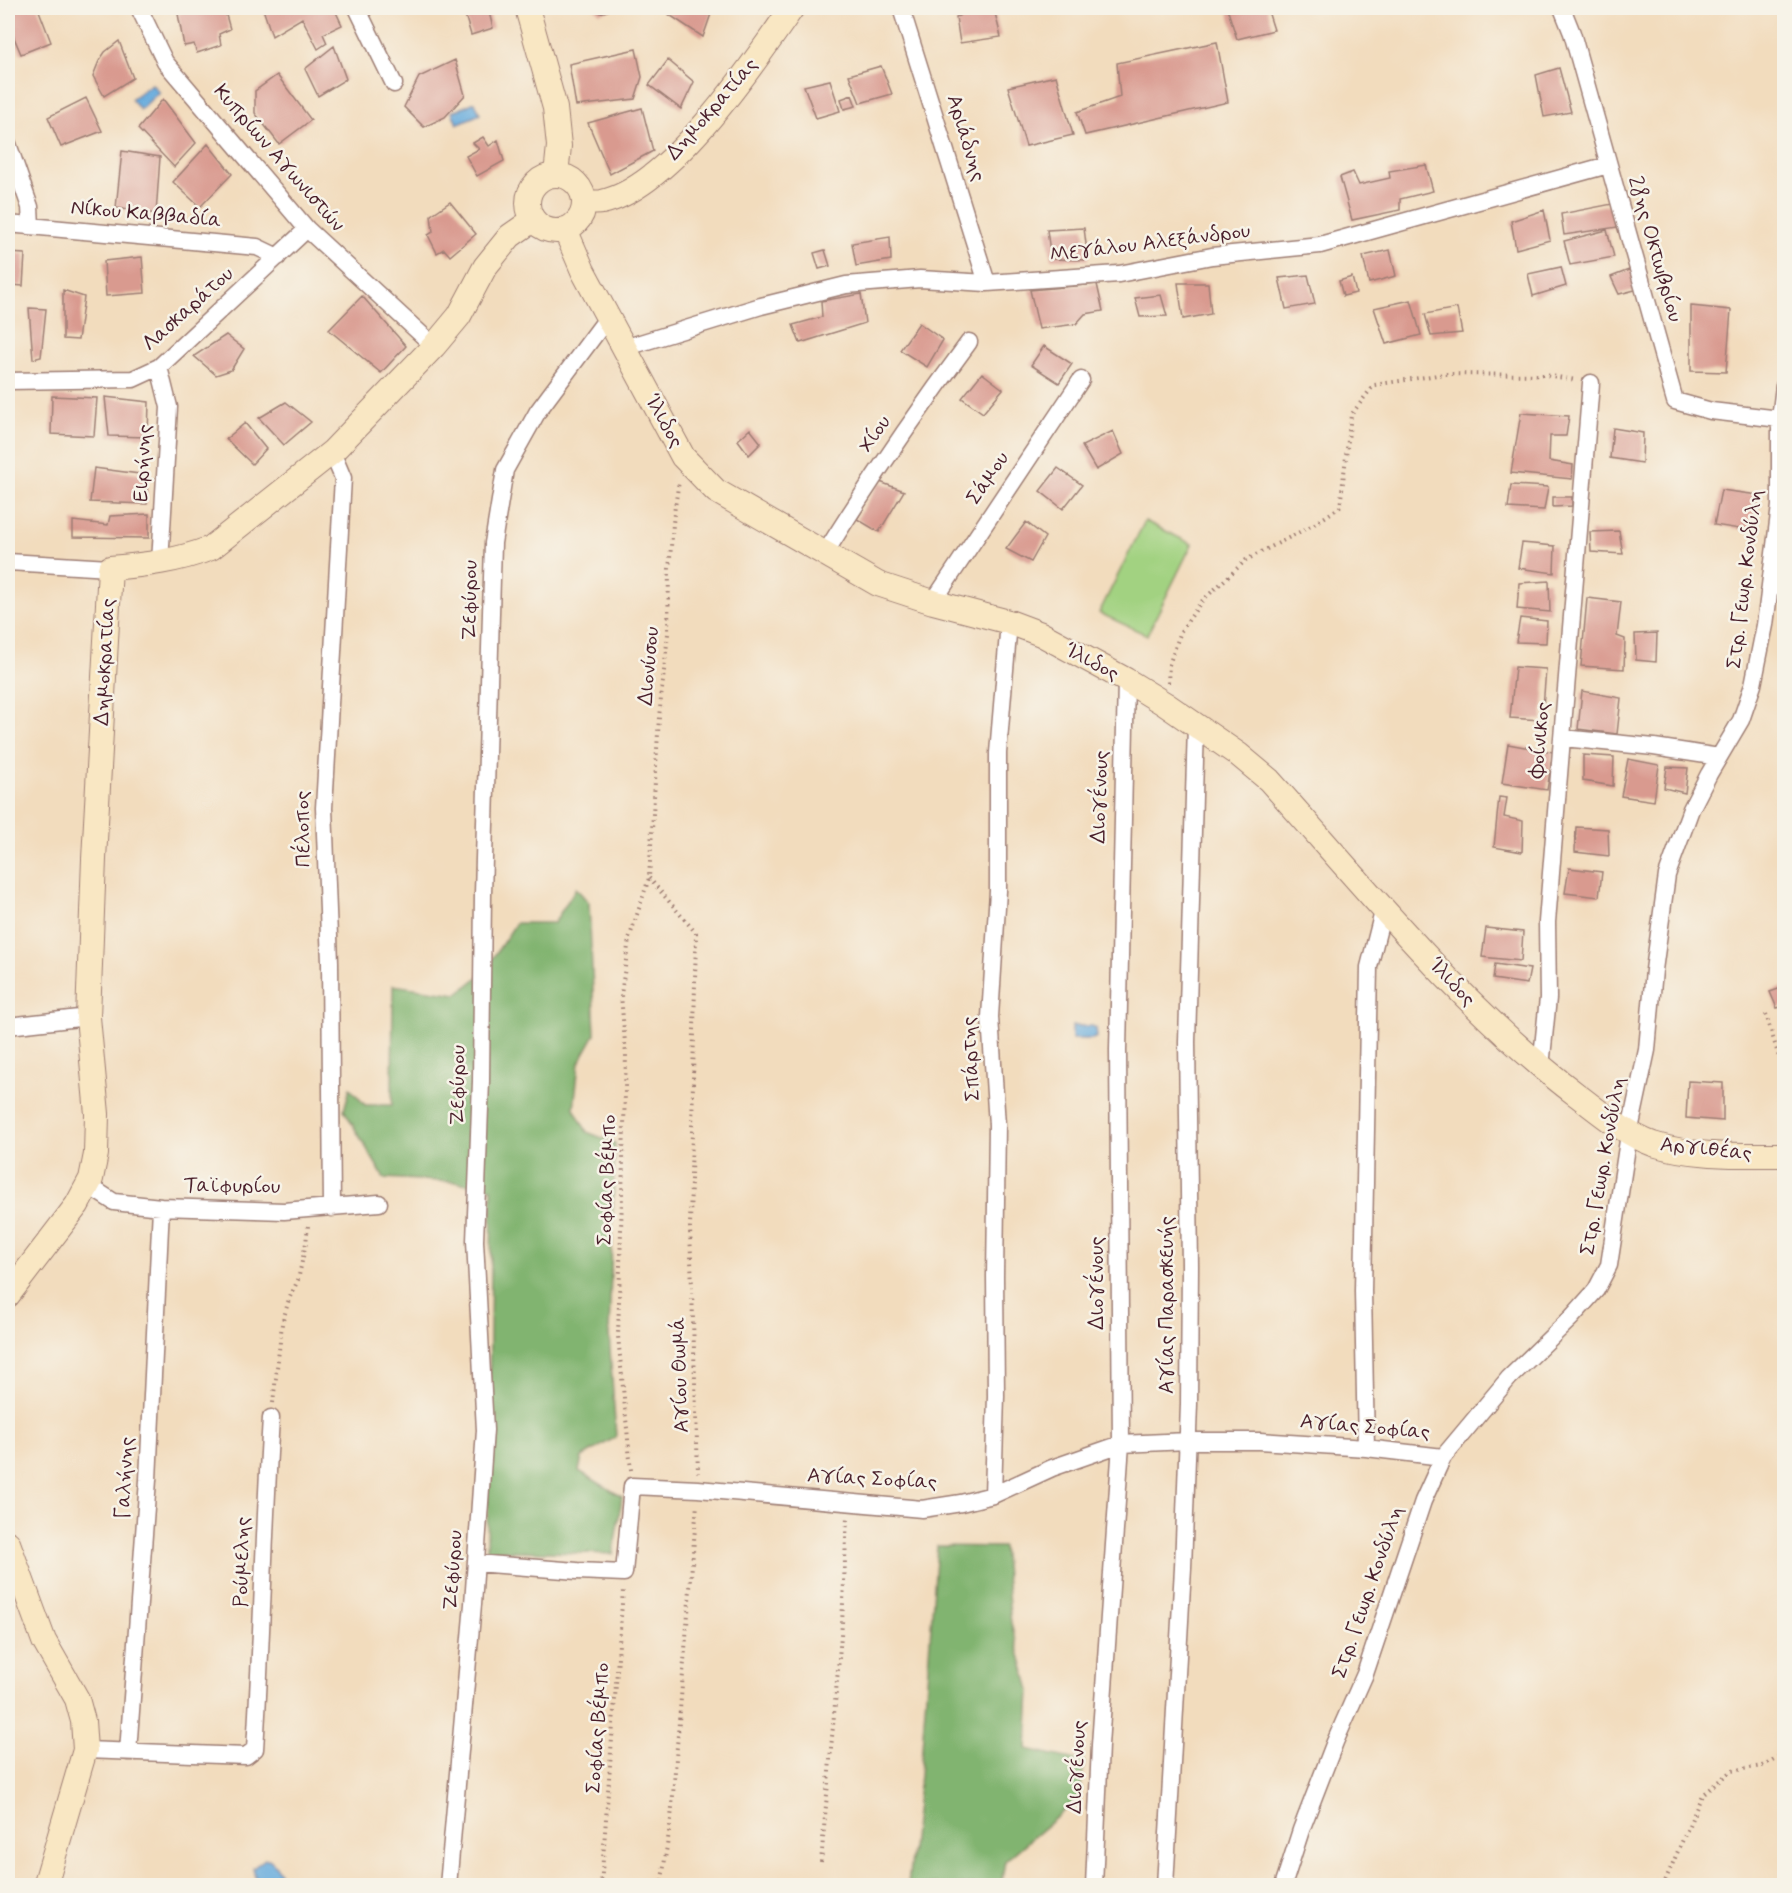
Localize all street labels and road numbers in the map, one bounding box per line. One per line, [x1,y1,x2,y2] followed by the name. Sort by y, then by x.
[660,52,764,166] street label: Δημοκρατίας
[207,78,351,238] street label: Κυπρίων Αγωνιστών
[940,91,992,185] street label: Αριάδνης
[1621,173,1689,325] street label: 28ης Οκτωβρίου
[70,193,222,235] street label: Νίκου Καββαδία
[1048,217,1252,269] street label: Μεγάλου Αλεξάνδρου
[136,260,240,358] street label: Λασκαράτου
[638,389,690,453] street label: Ίλιδος
[852,410,898,458] street label: Χίου
[127,423,159,503] street label: Ειρήνης
[960,446,1016,510] street label: Σάμου
[1720,488,1770,670] street label: Στρ. Γεωρ. Κονδύλη
[455,560,485,640] street label: Ζεφύρου
[88,598,122,726] street label: Δημοκρατίας
[632,625,666,707] street label: Διονύσου
[1060,636,1124,688] street label: Ίλιδος
[1523,701,1557,780] street label: Φοίνικος
[1083,750,1116,844] street label: Διογένους
[287,790,318,868] street label: Πέλοπος
[1422,951,1482,1013] street label: Ίλιδος
[955,1016,987,1102] street label: Σπάρτης
[443,1045,473,1125] street label: Ζεφύρου
[1574,1075,1632,1257] street label: Στρ. Γεωρ. Κονδύλη
[590,1114,623,1246] street label: Σοφίας Βέμπο
[1659,1129,1753,1168] street label: Αργιθέας
[183,1171,281,1201] street label: Ταϊφυρίου
[1153,1216,1181,1394] street label: Αγίας Παρασκευής
[1082,1236,1111,1330] street label: Διογένους
[664,1316,696,1434] street label: Αγίου Θωμά
[1299,1407,1431,1447] street label: Αγίας Σοφίας
[109,1436,141,1520] street label: Γαλήνης
[806,1462,938,1496] street label: Αγίας Σοφίας
[1325,1502,1411,1682] street label: Στρ. Γεωρ. Κονδύλη
[227,1517,257,1607] street label: Ρούμελης
[436,1529,470,1611] street label: Ζεφύρου
[578,1661,617,1794] street label: Σοφίας Βέμπο
[1060,1720,1093,1814] street label: Διογένους

